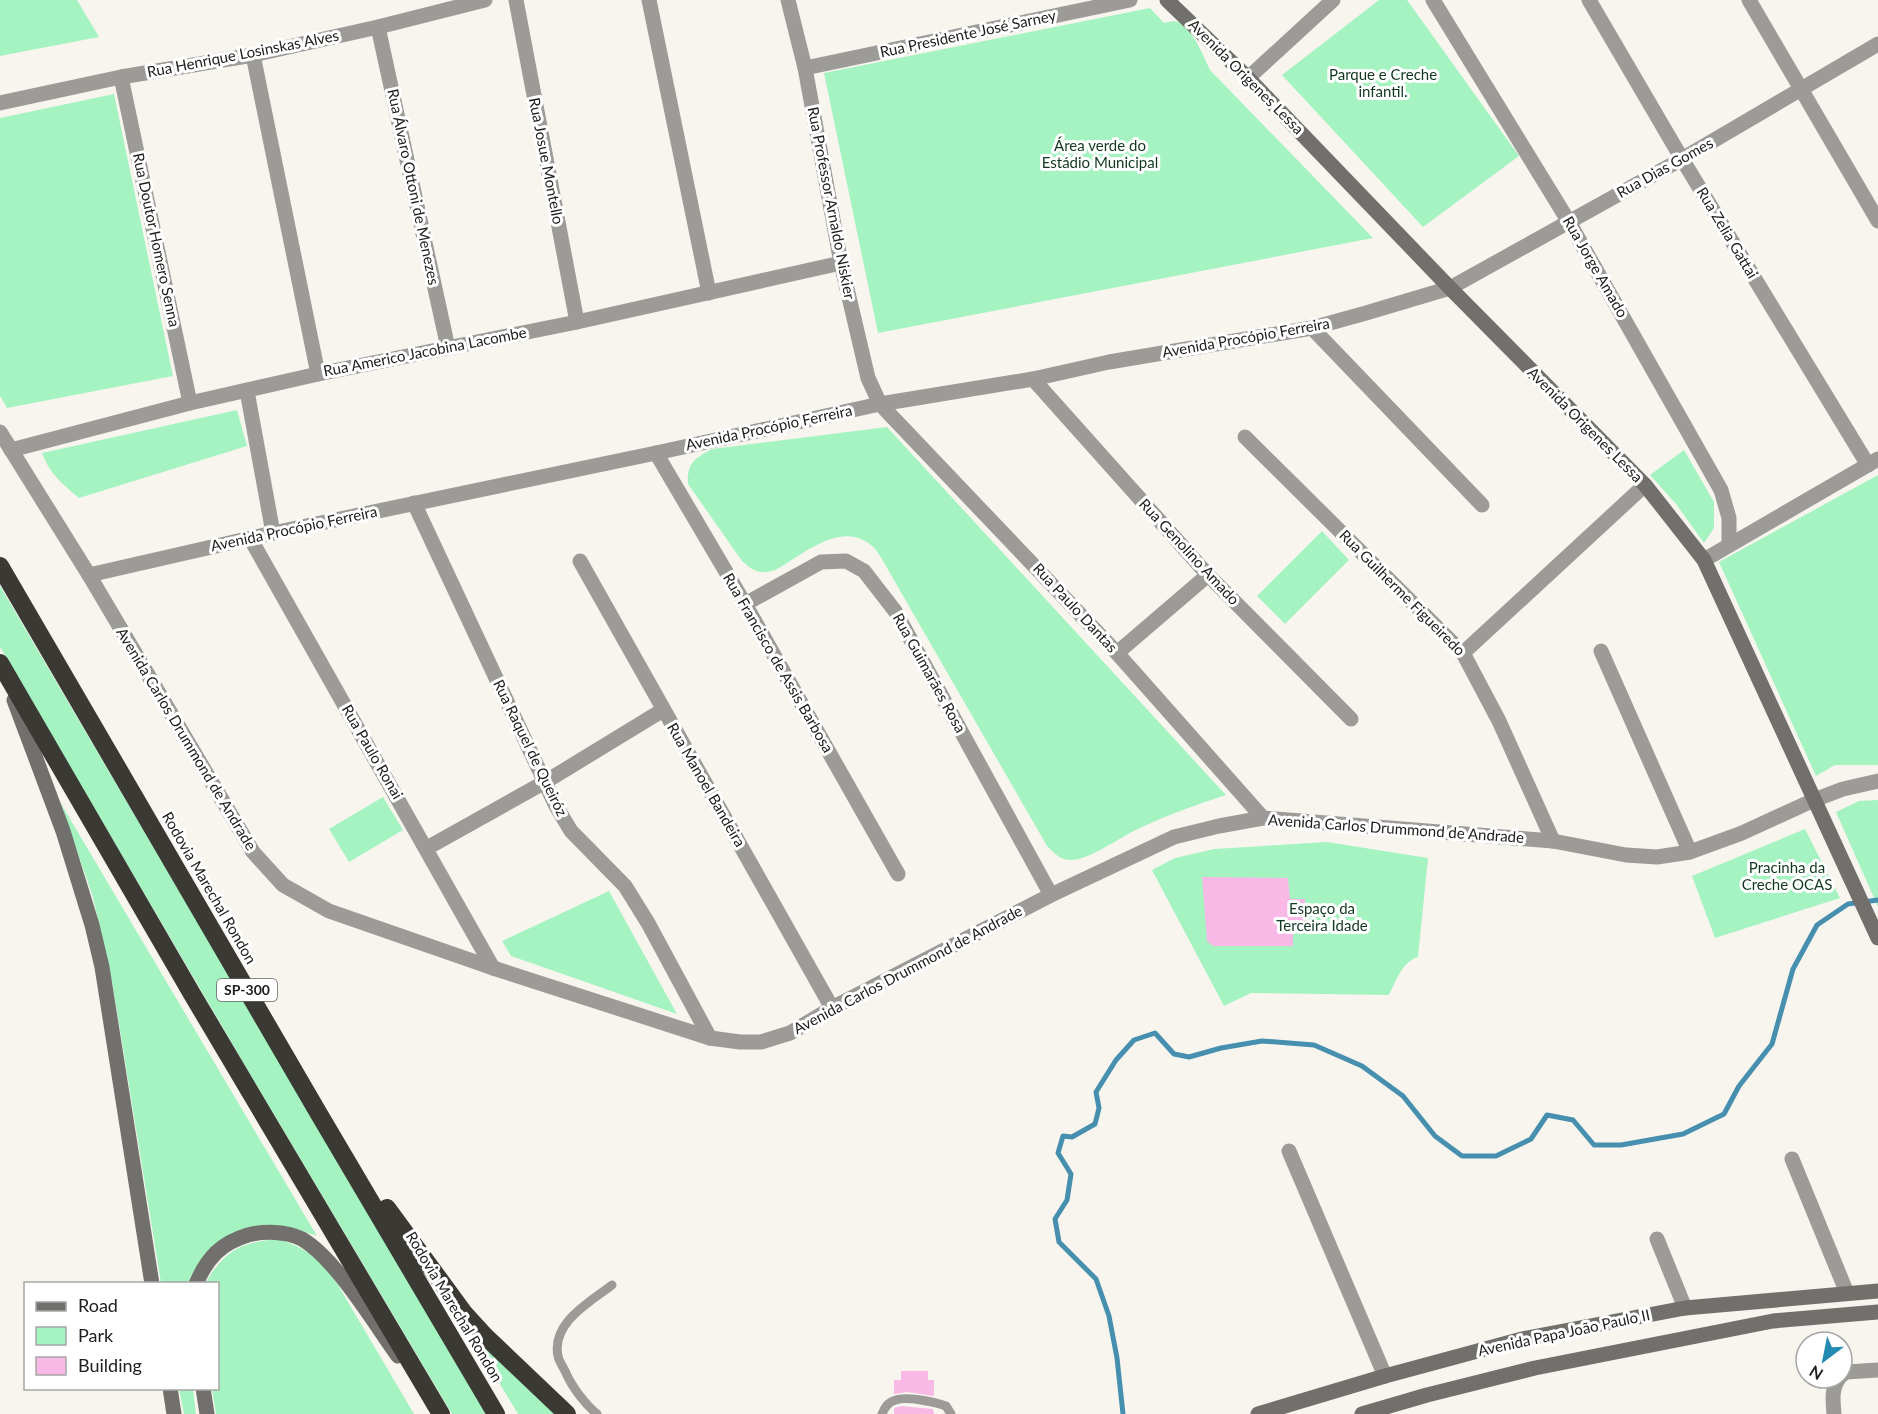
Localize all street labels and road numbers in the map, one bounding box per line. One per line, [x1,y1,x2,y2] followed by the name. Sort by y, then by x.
[878,5,1058,60] street label: Rua Presidente José Sarney
[1185,15,1308,138] street label: Avenida Origenes Lessa
[145,26,340,80] street label: Rua Henrique Losinskas Alves
[384,87,444,287] street label: Rua Álvaro Ottoni de Menezes
[526,96,568,226] street label: Rua Josue Montello
[804,105,860,301] street label: Rua Professor Arnaldo Niskier
[1613,133,1716,201] street label: Rua Dias Gomes
[130,151,184,328] street label: Rua Doutor Homero Senna
[1694,184,1762,281] street label: Rua Zelia Gattai
[1560,213,1632,320] street label: Rua Jorge Amado
[1161,313,1331,361] street label: Avenida Procópio Ferreira
[322,322,528,380] street label: Rua Americo Jacobina Lacombe
[1524,363,1647,486] street label: Avenida Origenes Lessa
[684,401,854,453] street label: Avenida Procópio Ferreira
[1136,494,1244,608] street label: Rua Genolino Amado
[209,502,379,554] street label: Avenida Procópio Ferreira
[1336,526,1469,659] street label: Rua Guilherme Figueiredo
[1030,559,1122,656] street label: Rua Paulo Dantas
[720,569,838,756] street label: Rua Francisco de Assis Barbosa
[890,610,970,735] street label: Rua Guimarães Rosa
[113,624,261,853] street label: Avenida Carlos Drummond de Andrade
[490,676,572,819] street label: Rua Raquel de Queiróz
[339,701,407,802] street label: Rua Paulo Ronai
[664,719,750,850] street label: Rua Manoel Bandeira
[159,808,261,967] street label: Rodovia Marechal Rondon
[1267,810,1525,846] street label: Avenida Carlos Drummond de Andrade
[790,901,1025,1037] street label: Avenida Carlos Drummond de Andrade
[217,979,277,1001] road number: SP-300
[403,1228,507,1385] street label: Rodovia Marechal Rondon
[1476,1305,1651,1359] street label: Avenida Papa João Paulo II

